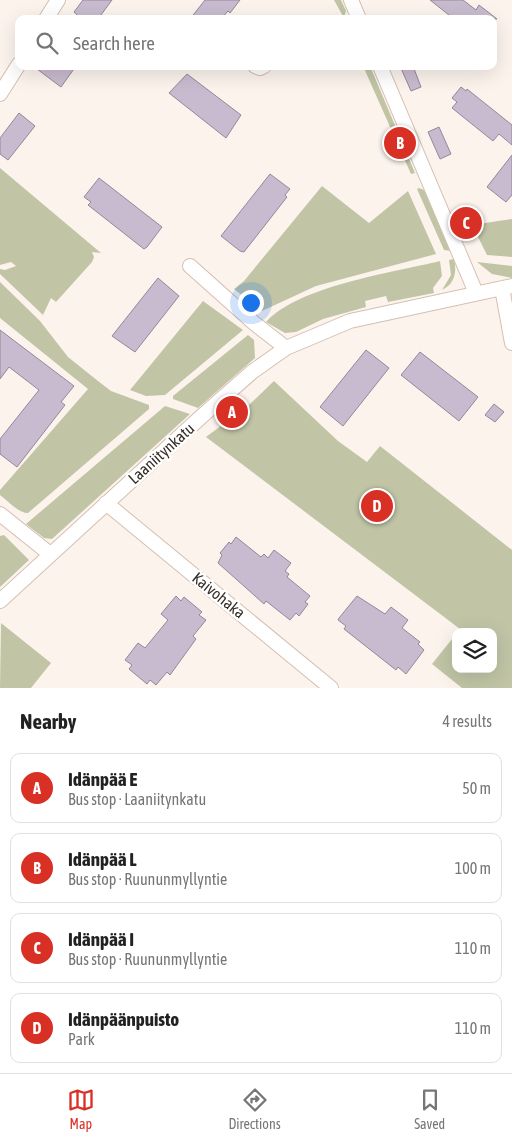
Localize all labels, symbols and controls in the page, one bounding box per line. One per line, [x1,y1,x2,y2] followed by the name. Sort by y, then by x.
[15,15,497,70] search box
[33,29,61,57] icon: search
[73,32,155,54] text: Search here
[384,124,416,162] pin: B
[450,204,482,242] pin: C
[238,290,264,316] your location
[216,393,248,431] pin: A
[125,419,198,488] street label: Laaniitynkatu
[361,487,393,525] pin: D
[189,568,249,622] street label: Kaivohaka
[452,628,497,673] map controls
[452,628,497,673] button: layers
[20,709,76,733] text: Nearby
[442,712,492,730] text: 4 results
[68,768,137,790] text: Idänpää E
[33,779,41,797] text: A
[462,779,491,797] text: 50 m
[68,790,206,808] text: Bus stop · Laaniitynkatu
[68,848,137,870] text: Idänpää L
[33,859,41,877] text: B
[455,859,491,877] text: 100 m
[68,870,227,888] text: Bus stop · Ruununmyllyntie
[68,928,134,950] text: Idänpää I
[33,939,41,957] text: C
[455,939,491,957] text: 110 m
[68,950,227,968] text: Bus stop · Ruununmyllyntie
[68,1008,179,1030] text: Idänpäänpuisto
[33,1019,41,1037] text: D
[455,1019,491,1037] text: 110 m
[68,1030,95,1048] text: Park
[67,1086,95,1132] tab: Map
[228,1086,281,1132] tab: Directions
[414,1086,445,1132] tab: Saved

